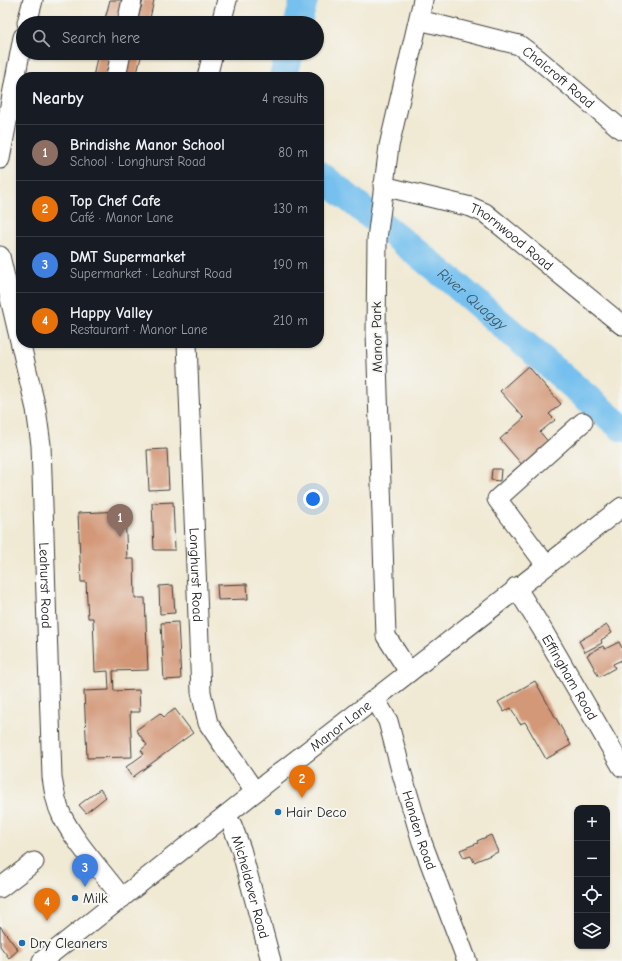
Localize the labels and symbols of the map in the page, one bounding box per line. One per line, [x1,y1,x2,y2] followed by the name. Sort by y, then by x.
[519,42,598,112] street label: Chalcroft Road
[468,199,557,274] street label: Thornwood Road
[434,264,512,335] water label: River Quaggy
[368,301,386,373] street label: Manor Park
[303,489,323,509] your location
[107,504,133,537] pin: 1
[186,527,207,622] street label: Longhurst Road
[36,542,56,629] street label: Leahurst Road
[538,631,601,723] street label: Effingham Road
[306,697,374,755] street label: Manor Lane
[289,765,315,798] pin: 2
[399,788,440,872] street label: Handen Road
[286,804,347,821] place label: Hair Deco
[273,807,283,817] marker: Hair Deco
[228,832,273,940] street label: Micheldever Road
[72,854,98,887] pin: 3
[34,888,60,921] pin: 4
[83,890,108,907] place label: Milk
[70,893,80,903] marker: Milk
[30,935,108,952] place label: Dry Cleaners
[17,938,27,948] marker: Dry Cleaners

